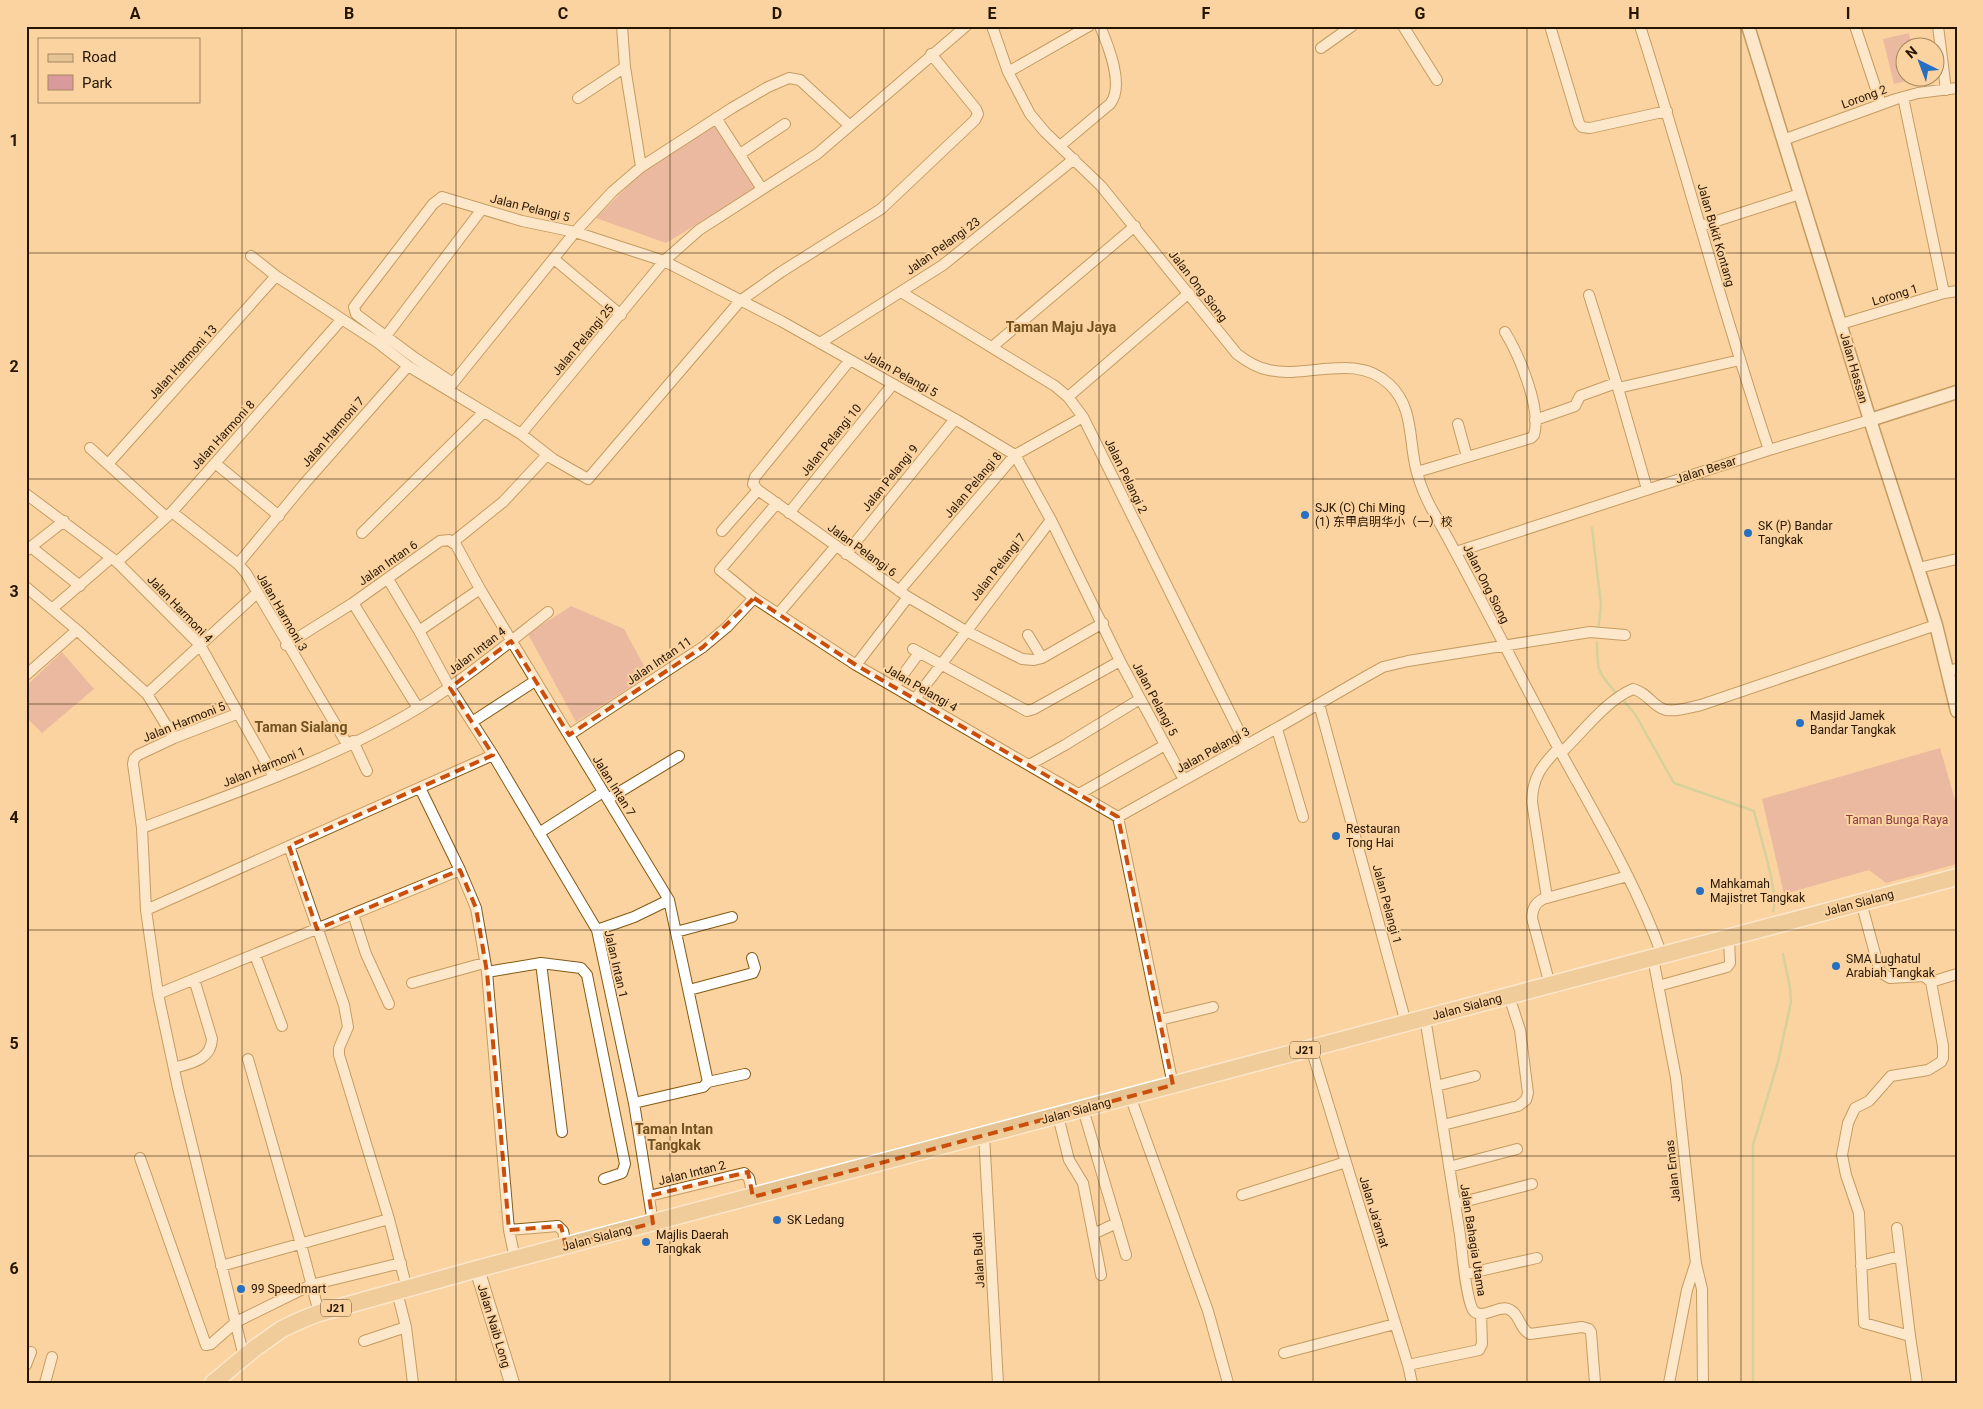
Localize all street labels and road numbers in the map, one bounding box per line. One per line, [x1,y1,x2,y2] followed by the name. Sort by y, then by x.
[1839,82,1889,112] street label: Lorong 2
[1695,182,1737,288] street label: Jalan Bukit Kontang
[489,191,571,225] street label: Jalan Pelangi 5
[903,214,983,278] street label: Jalan Pelangi 23
[1166,247,1230,325] street label: Jalan Ong Siong
[1870,281,1920,309] street label: Lorong 1
[549,302,617,378] street label: Jalan Pelangi 25
[146,322,220,402] street label: Jalan Harmoni 13
[1837,331,1871,405] street label: Jalan Hassan
[862,348,940,400] street label: Jalan Pelangi 5
[299,394,367,470] street label: Jalan Harmoni 7
[188,397,258,472] street label: Jalan Harmoni 8
[798,401,864,479] street label: Jalan Pelangi 10
[1102,436,1150,516] street label: Jalan Pelangi 2
[859,442,921,514] street label: Jalan Pelangi 9
[941,449,1005,521] street label: Jalan Pelangi 8
[1674,454,1738,486] street label: Jalan Besar
[825,520,899,580] street label: Jalan Pelangi 6
[967,530,1029,603] street label: Jalan Pelangi 7
[356,537,420,588] street label: Jalan Intan 6
[1460,542,1512,626] street label: Jalan Ong Siong
[254,570,310,654] street label: Jalan Harmoni 3
[144,572,216,646] street label: Jalan Harmoni 4
[446,624,509,678] street label: Jalan Intan 4
[624,634,694,688] street label: Jalan Intan 11
[1130,660,1180,738] street label: Jalan Pelangi 5
[882,662,960,715] street label: Jalan Pelangi 4
[141,699,228,745] street label: Jalan Harmoni 5
[1174,724,1252,776] street label: Jalan Pelangi 3
[221,744,307,790] street label: Jalan Harmoni 1
[590,753,638,819] street label: Jalan Intan 7
[1370,863,1404,945] street label: Jalan Pelangi 1
[1823,887,1895,919] street label: Jalan Sialang
[601,929,631,999] street label: Jalan Intan 1
[1431,991,1503,1023] street label: Jalan Sialang
[1290,1042,1320,1058] road number: J21
[1040,1095,1112,1127] street label: Jalan Sialang
[1663,1139,1683,1203] street label: Jalan Emas
[657,1158,727,1188] street label: Jalan Intan 2
[1356,1174,1392,1250] street label: Jalan Ja'amat
[1457,1183,1489,1297] street label: Jalan Bahagia Utama
[561,1222,633,1254] street label: Jalan Sialang
[971,1232,987,1288] street label: Jalan Budi
[475,1283,513,1369] street label: Jalan Naib Long
[321,1300,351,1316] road number: J21

